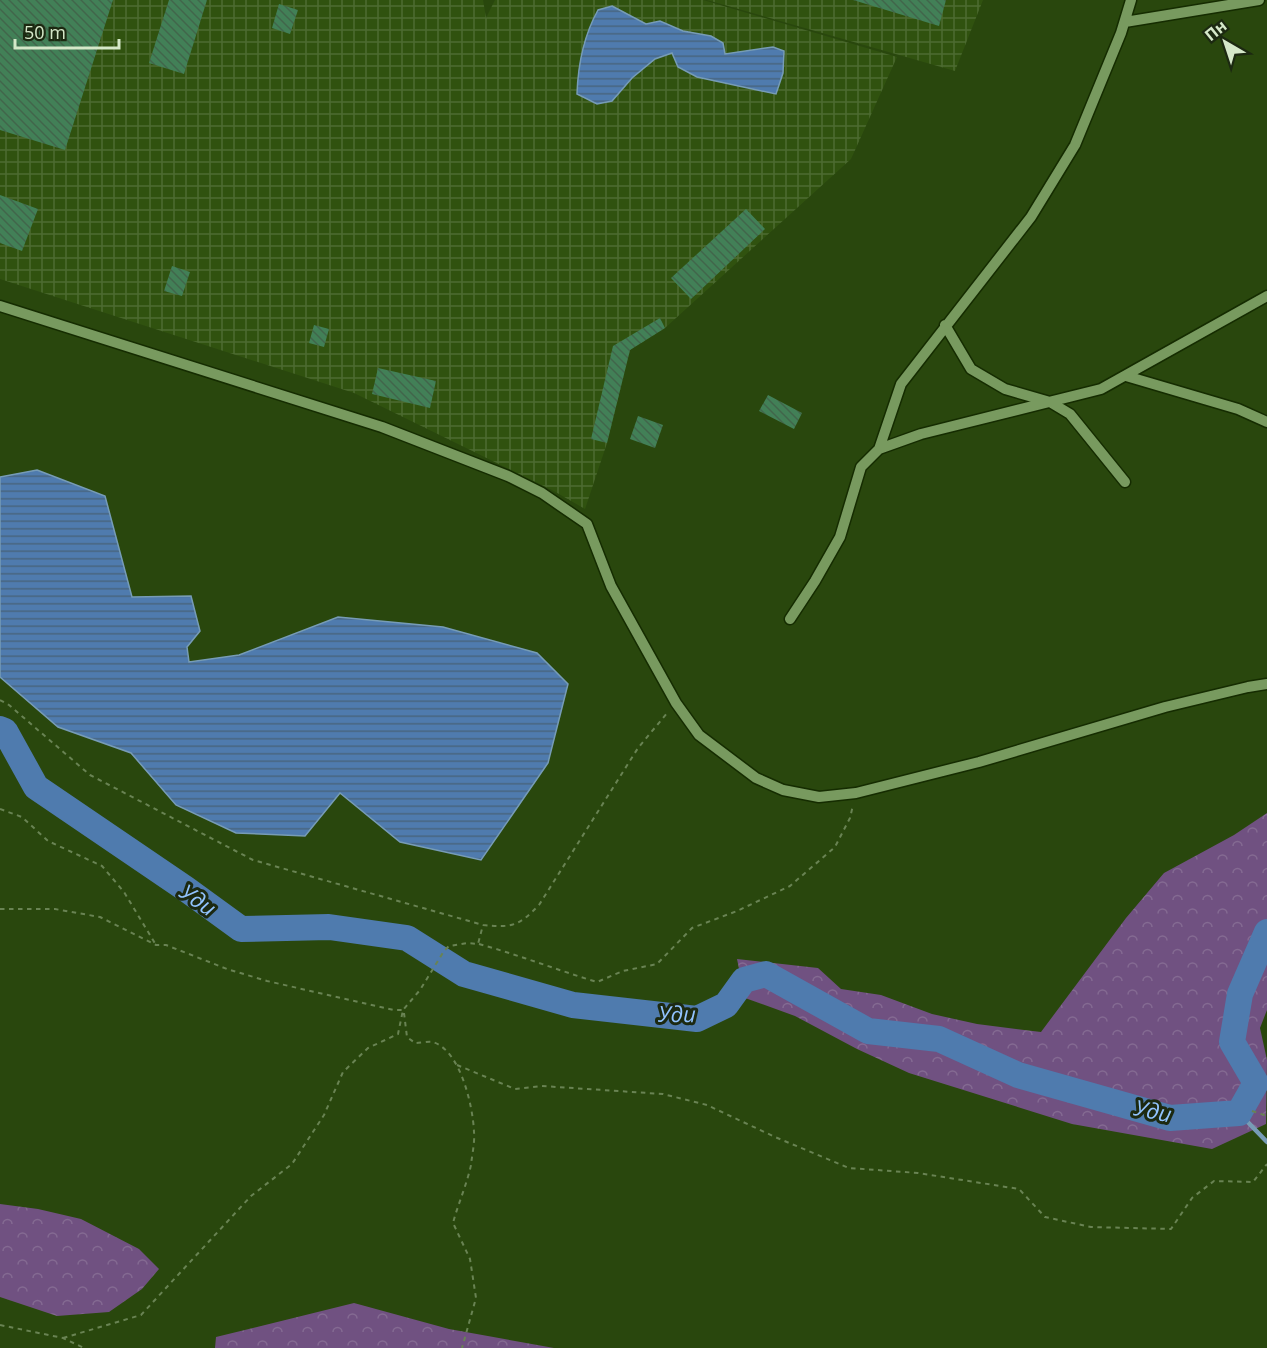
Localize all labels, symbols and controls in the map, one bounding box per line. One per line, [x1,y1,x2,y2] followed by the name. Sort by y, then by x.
[15,12,118,50] scale bar
[1195,12,1255,72] north arrow
[1200,15,1231,46] text: Пн
[24,20,66,44] text: 50 m
[174,876,223,922] water label: Уди
[657,998,696,1028] water label: Уди
[1131,1091,1175,1129] water label: Уди

